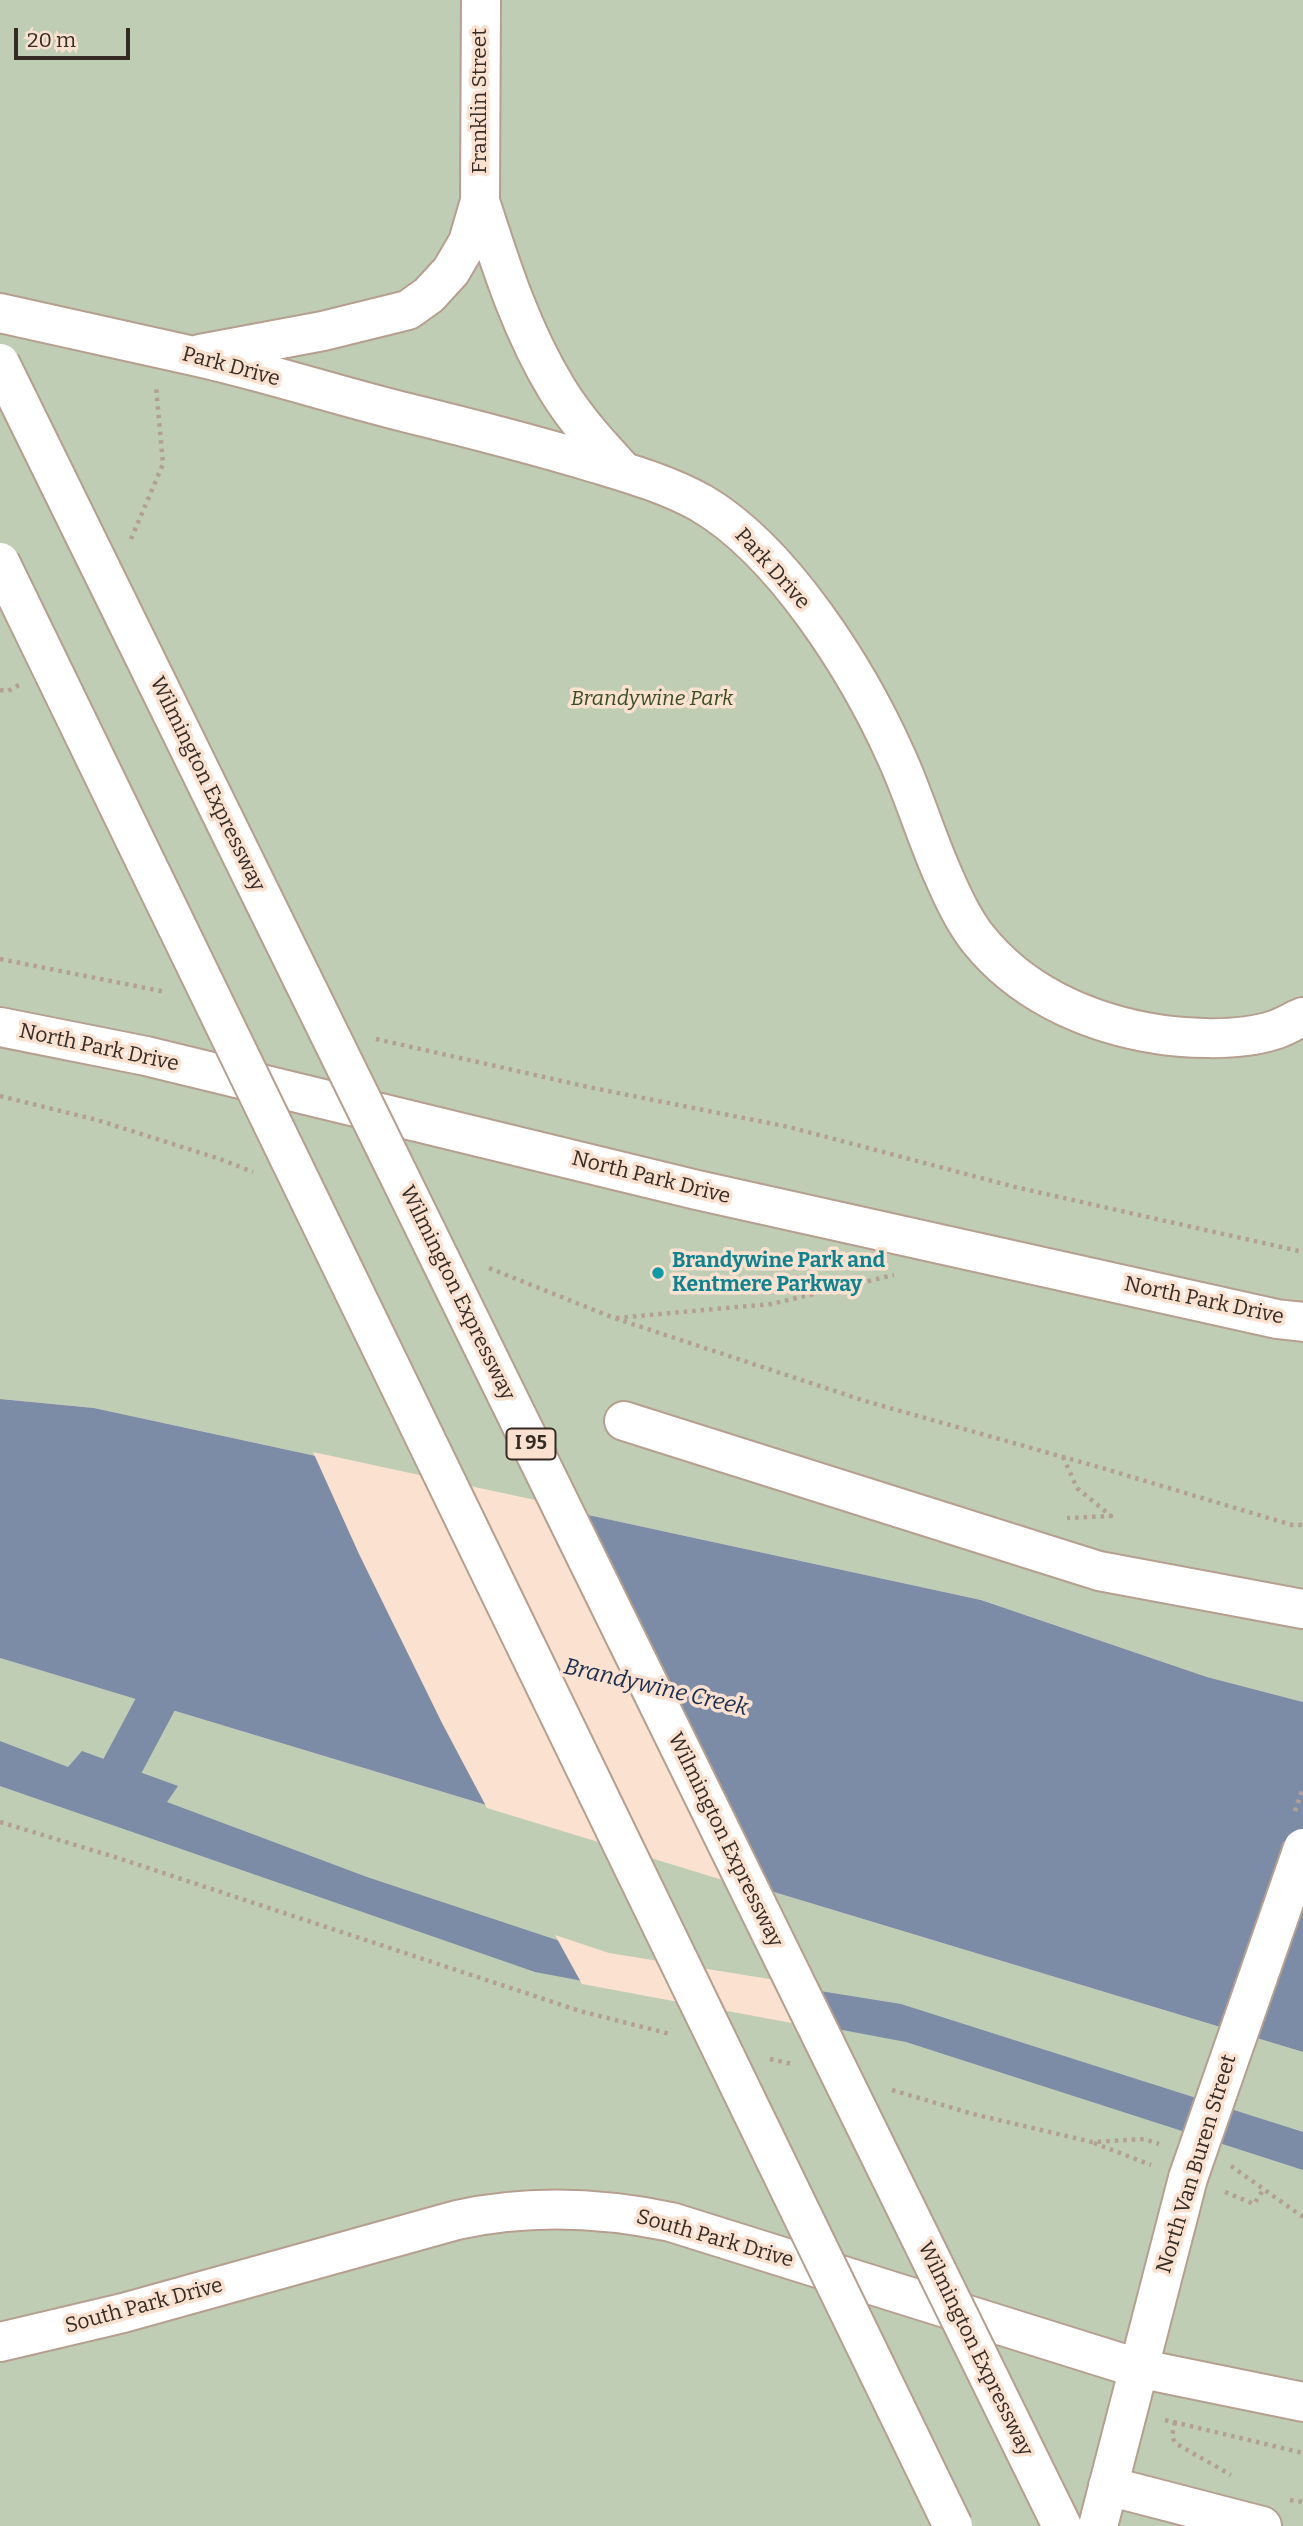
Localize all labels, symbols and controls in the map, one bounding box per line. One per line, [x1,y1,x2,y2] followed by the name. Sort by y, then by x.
[18,14,133,58] scale bar
[27,27,76,53] text: 20 m
[467,28,493,174] street label: Franklin Street
[179,342,283,392] street label: Park Drive
[729,523,815,615] street label: Park Drive
[144,673,270,895] street label: Wilmington Expressway
[571,686,733,712] park label: Brandywine Park
[17,1019,181,1077] street label: North Park Drive
[569,1146,733,1210] street label: North Park Drive
[394,1182,520,1404] street label: Wilmington Expressway
[672,1248,885,1298] place label: Brandywine Park and Kentmere Parkway
[650,1265,666,1281] marker: Brandywine Park and Kentmere Parkway
[1122,1272,1286,1330] street label: North Park Drive
[506,1428,556,1460] road number: I 95
[561,1653,751,1723] water label: Brandywine Creek
[662,1729,788,1951] street label: Wilmington Expressway
[1152,2052,1242,2276] street label: North Van Buren Street
[634,2205,796,2273] street label: South Park Drive
[912,2238,1038,2460] street label: Wilmington Expressway
[62,2273,226,2339] street label: South Park Drive

